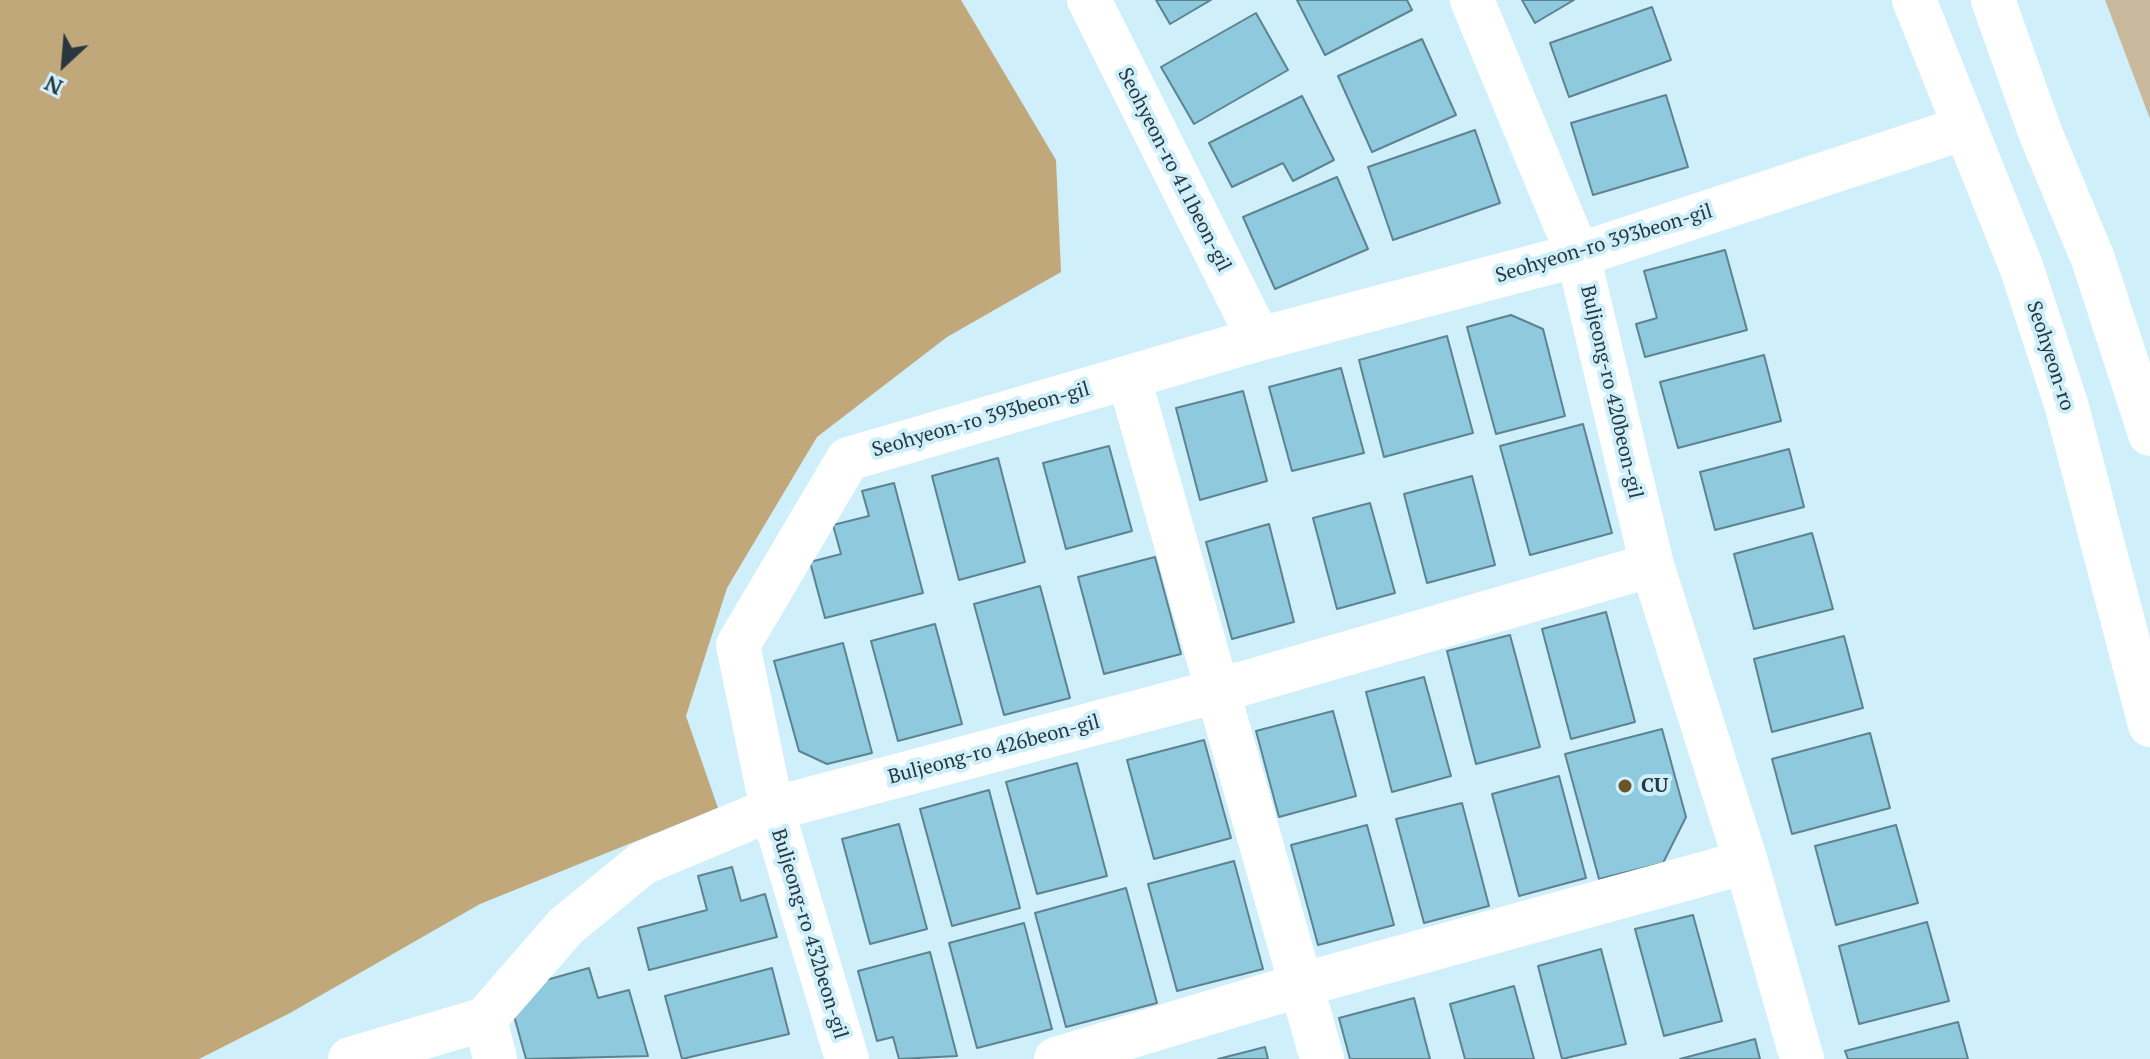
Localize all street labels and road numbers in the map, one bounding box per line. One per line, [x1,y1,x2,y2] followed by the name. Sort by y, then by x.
[1112,64,1236,276] street label: Seohyeon-ro 411beon-gil
[1493,200,1715,288] street label: Seohyeon-ro 393beon-gil
[1575,283,1647,501] street label: Buljeong-ro 420beon-gil
[2021,298,2079,414] street label: Seohyeon-ro
[869,377,1093,463] street label: Seohyeon-ro 393beon-gil
[886,710,1102,790] street label: Buljeong-ro 426beon-gil
[766,826,852,1042] street label: Buljeong-ro 432beon-gil

